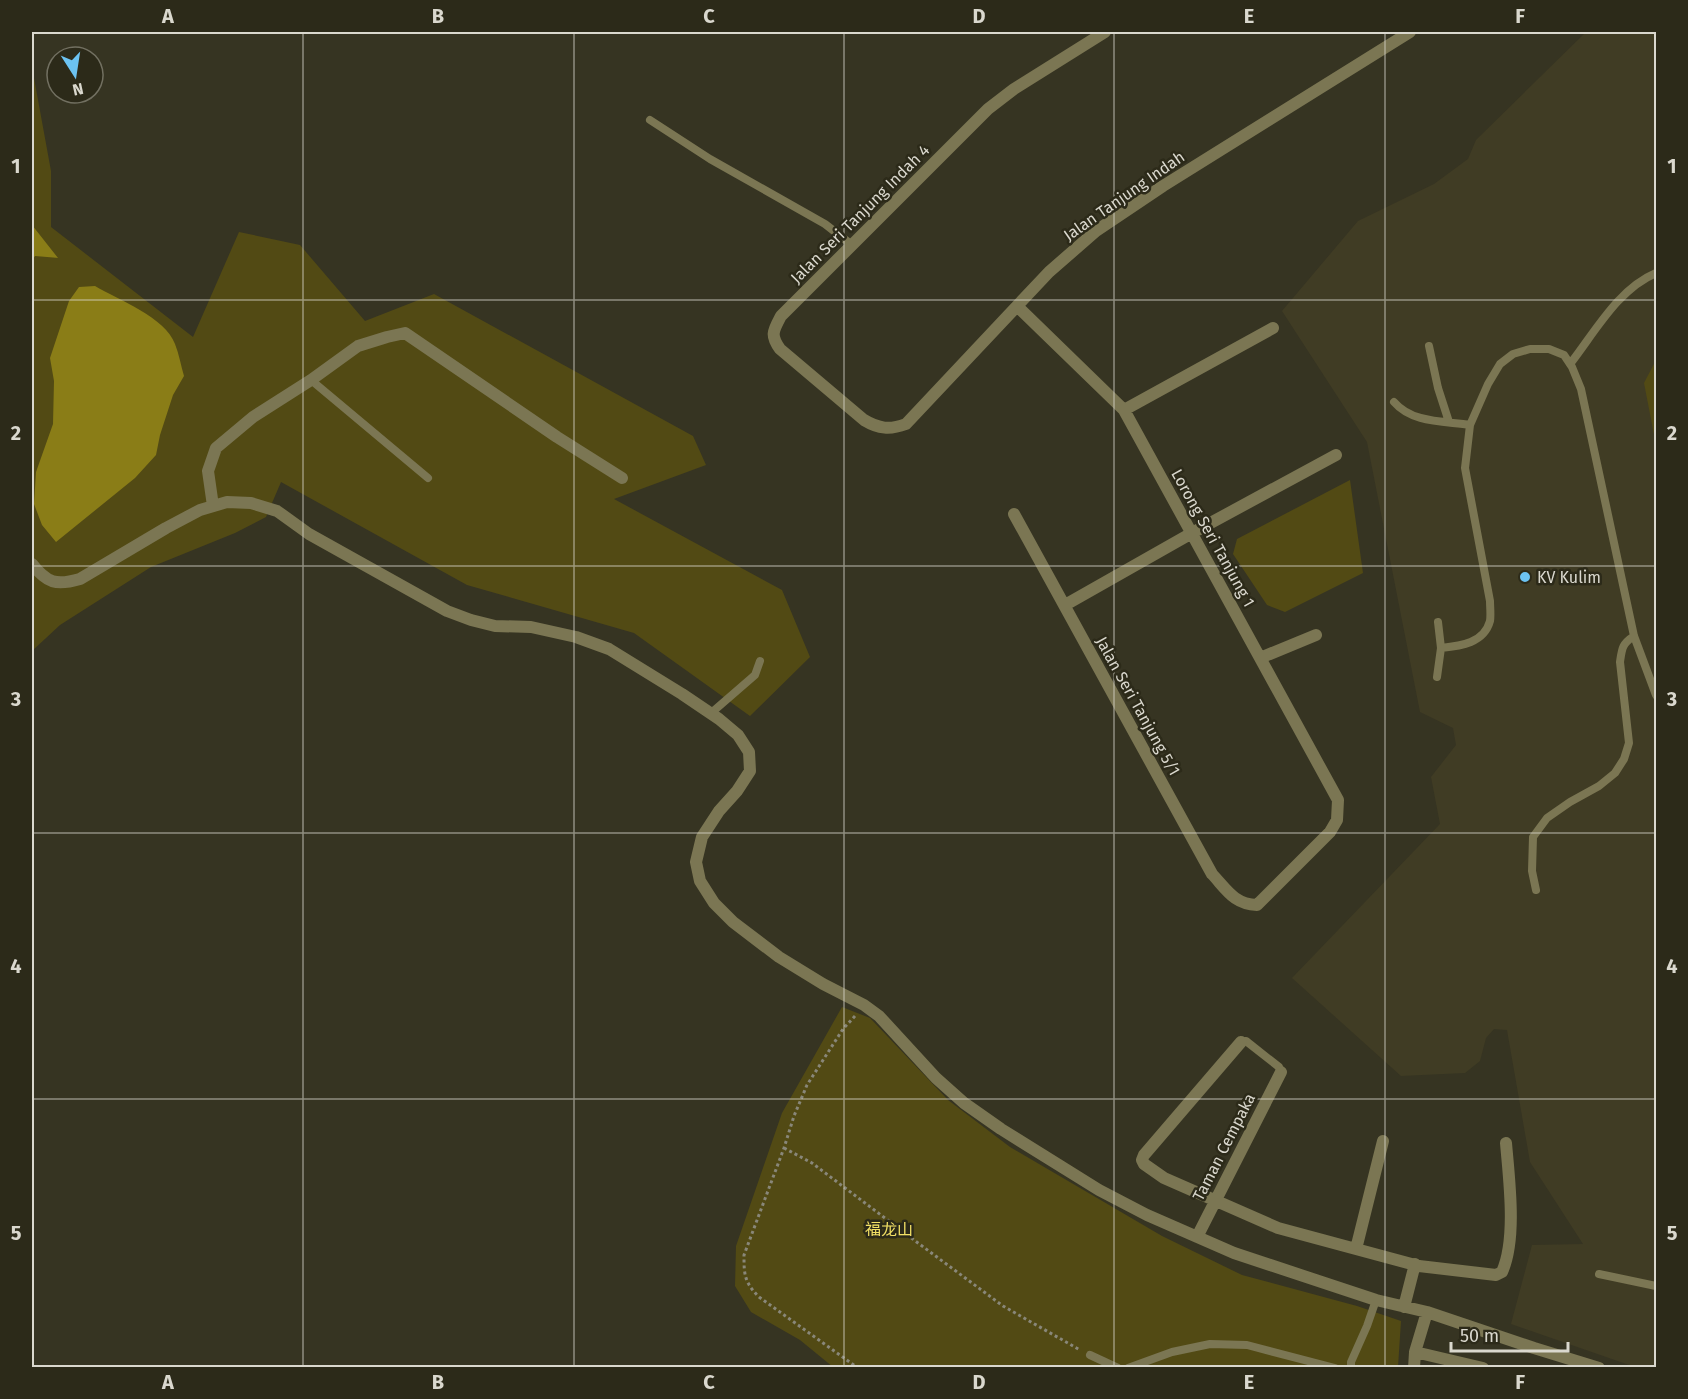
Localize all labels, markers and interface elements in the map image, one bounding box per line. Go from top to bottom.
text: A [161,4,175,28]
text: B [432,4,444,28]
text: C [703,4,715,28]
text: D [972,4,986,28]
text: E [1244,4,1254,28]
text: F [1515,4,1525,28]
north arrow [45,45,105,105]
text: N [71,79,85,100]
street label: Jalan Seri Tanjung Indah 4 [787,140,934,287]
street label: Jalan Tanjung Indah [1060,147,1188,245]
text: 1 [11,154,21,178]
text: 1 [1667,154,1677,178]
text: 2 [11,421,21,445]
text: 2 [1667,421,1677,445]
street label: Lorong Seri Tanjung 1 [1167,466,1259,610]
place label: KV Kulim [1537,568,1601,587]
marker: KV Kulim [1518,570,1532,584]
street label: Jalan Seri Tanjung 5/1 [1092,633,1184,779]
text: 3 [10,687,21,711]
text: 3 [1666,687,1677,711]
text: 4 [10,954,22,978]
text: 4 [1666,954,1678,978]
street label: Taman Cempaka [1189,1090,1259,1204]
park label: 福龙山 [865,1220,913,1239]
text: 5 [11,1221,22,1245]
text: 5 [1667,1221,1678,1245]
scale bar [1451,1315,1568,1353]
text: 50 m [1460,1325,1499,1347]
text: A [161,1370,175,1394]
text: B [432,1370,444,1394]
text: C [703,1370,715,1394]
text: D [972,1370,986,1394]
text: E [1244,1370,1254,1394]
text: F [1515,1370,1525,1394]

